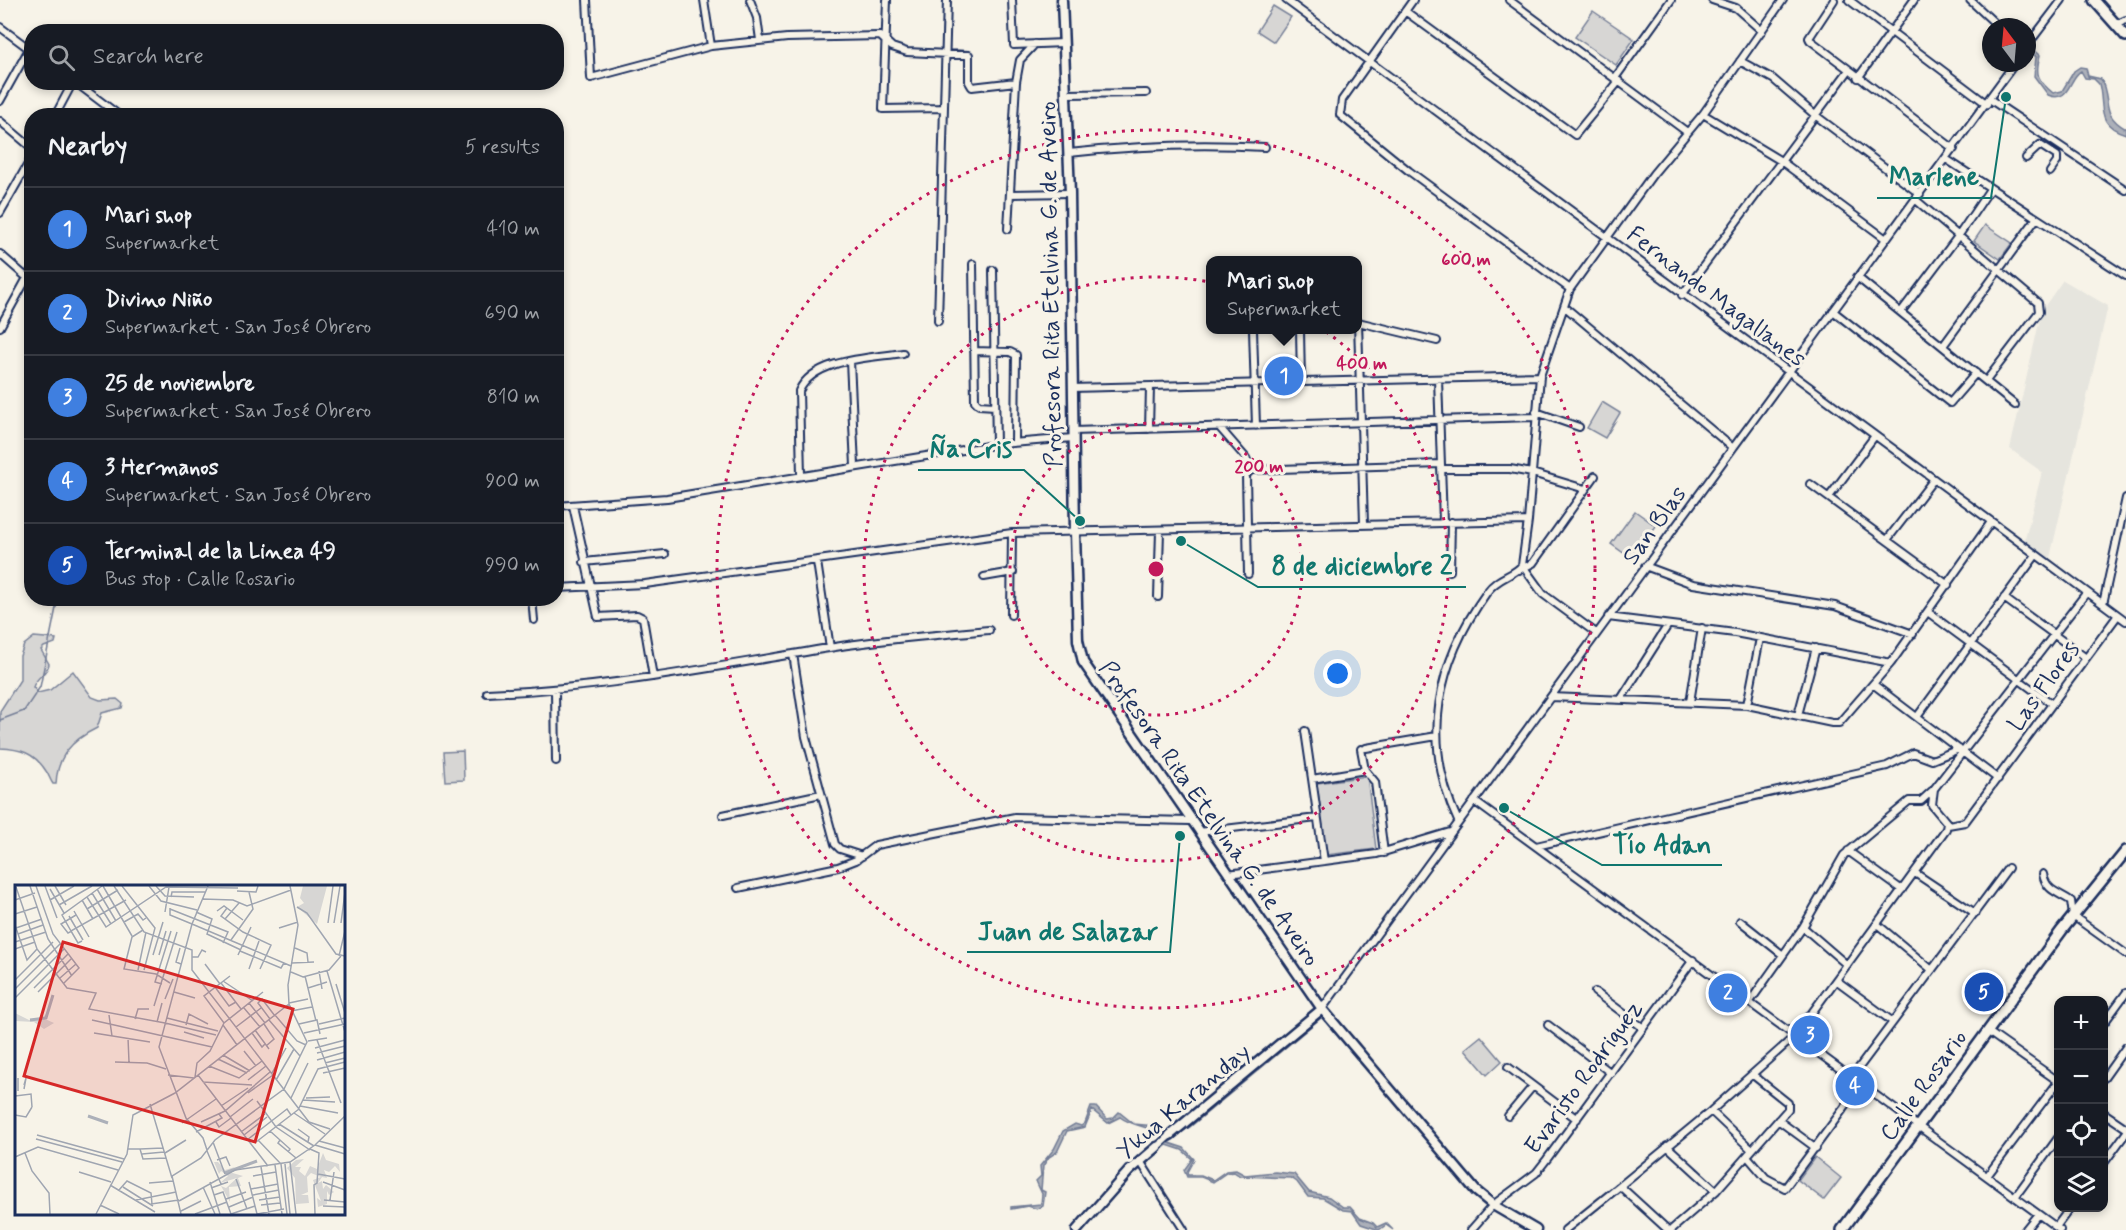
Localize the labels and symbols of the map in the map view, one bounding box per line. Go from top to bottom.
north arrow [1982,18,2036,72]
street label: Profesora Rita Etelvina G. de Aveiro [1033,101,1070,467]
callout: Marlene [1877,154,1991,198]
text: Marlene [1889,161,1979,195]
street label: Fernando Magallanes [1620,220,1812,375]
text: 600 m [1441,248,1491,272]
text: 400 m [1337,352,1387,376]
pin: 1 [1264,354,1304,398]
callout: Ña Cris [918,426,1024,470]
text: Ña Cris [930,433,1012,467]
text: 200 m [1234,455,1284,479]
street label: San Blas [1616,480,1695,572]
callout: 8 de diciembre 2 [1258,543,1466,587]
text: 8 de diciembre 2 [1271,550,1453,584]
centre of rings [1146,559,1166,579]
street label: Las Flores [2001,636,2087,738]
street label: Profesora Rita Etelvina G. de Aveiro [1091,655,1326,972]
your location [1323,659,1352,688]
callout: Tío Adan [1602,821,1722,865]
text: Tío Adan [1613,829,1711,863]
inset map [15,885,345,1215]
callout: Juan de Salazar [967,908,1170,952]
text: Juan de Salazar [978,916,1158,950]
pin: 2 [1708,970,1748,1016]
pin: 5 [1964,970,2004,1014]
street label: Evaristo Rodriguez [1518,995,1650,1161]
pin: 3 [1790,1012,1830,1058]
street label: Calle Rosario [1873,1024,1975,1148]
street label: Ykua Karanday [1111,1037,1257,1167]
pin: 4 [1836,1064,1874,1108]

